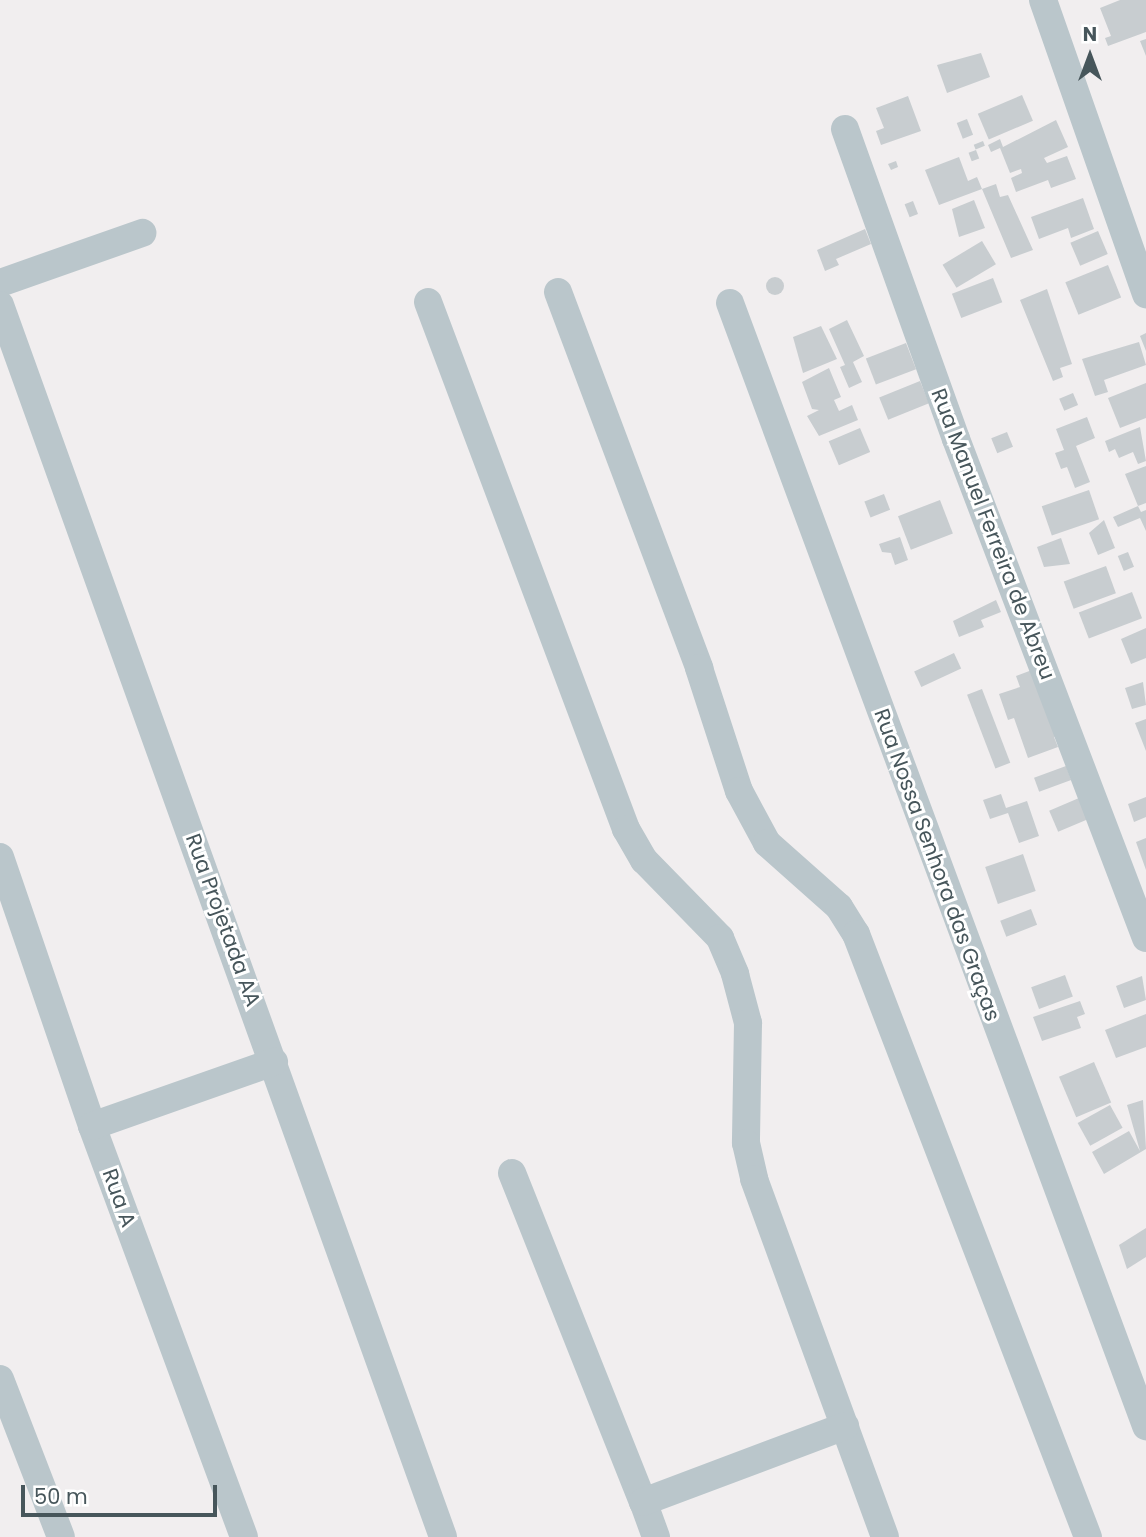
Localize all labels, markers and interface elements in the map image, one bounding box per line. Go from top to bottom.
north arrow [1055,21,1125,91]
text: N [1083,21,1097,48]
street label: Rua Manuel Ferreira de Abreu [926,385,1060,683]
street label: Rua Nossa Senhora das Graças [869,705,1005,1025]
street label: Rua Projetada AA [180,830,266,1010]
street label: Rua A [97,1165,141,1231]
scale bar [24,1470,220,1514]
text: 50 m [34,1482,88,1511]

